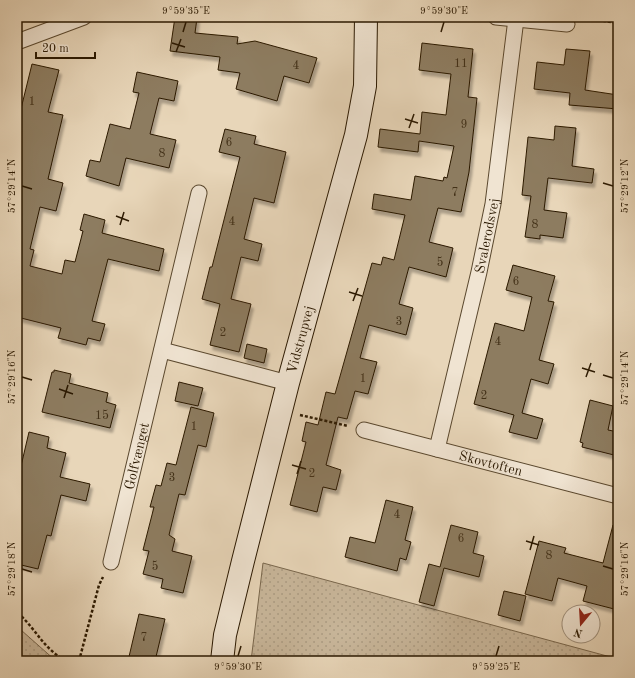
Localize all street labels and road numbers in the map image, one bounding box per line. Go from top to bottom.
street label: Svalerodsvej [473,197,502,275]
street label: Vidstrupvej [285,304,317,375]
street label: Golfvænget [122,421,152,491]
street label: Skovtoften [457,449,524,479]

